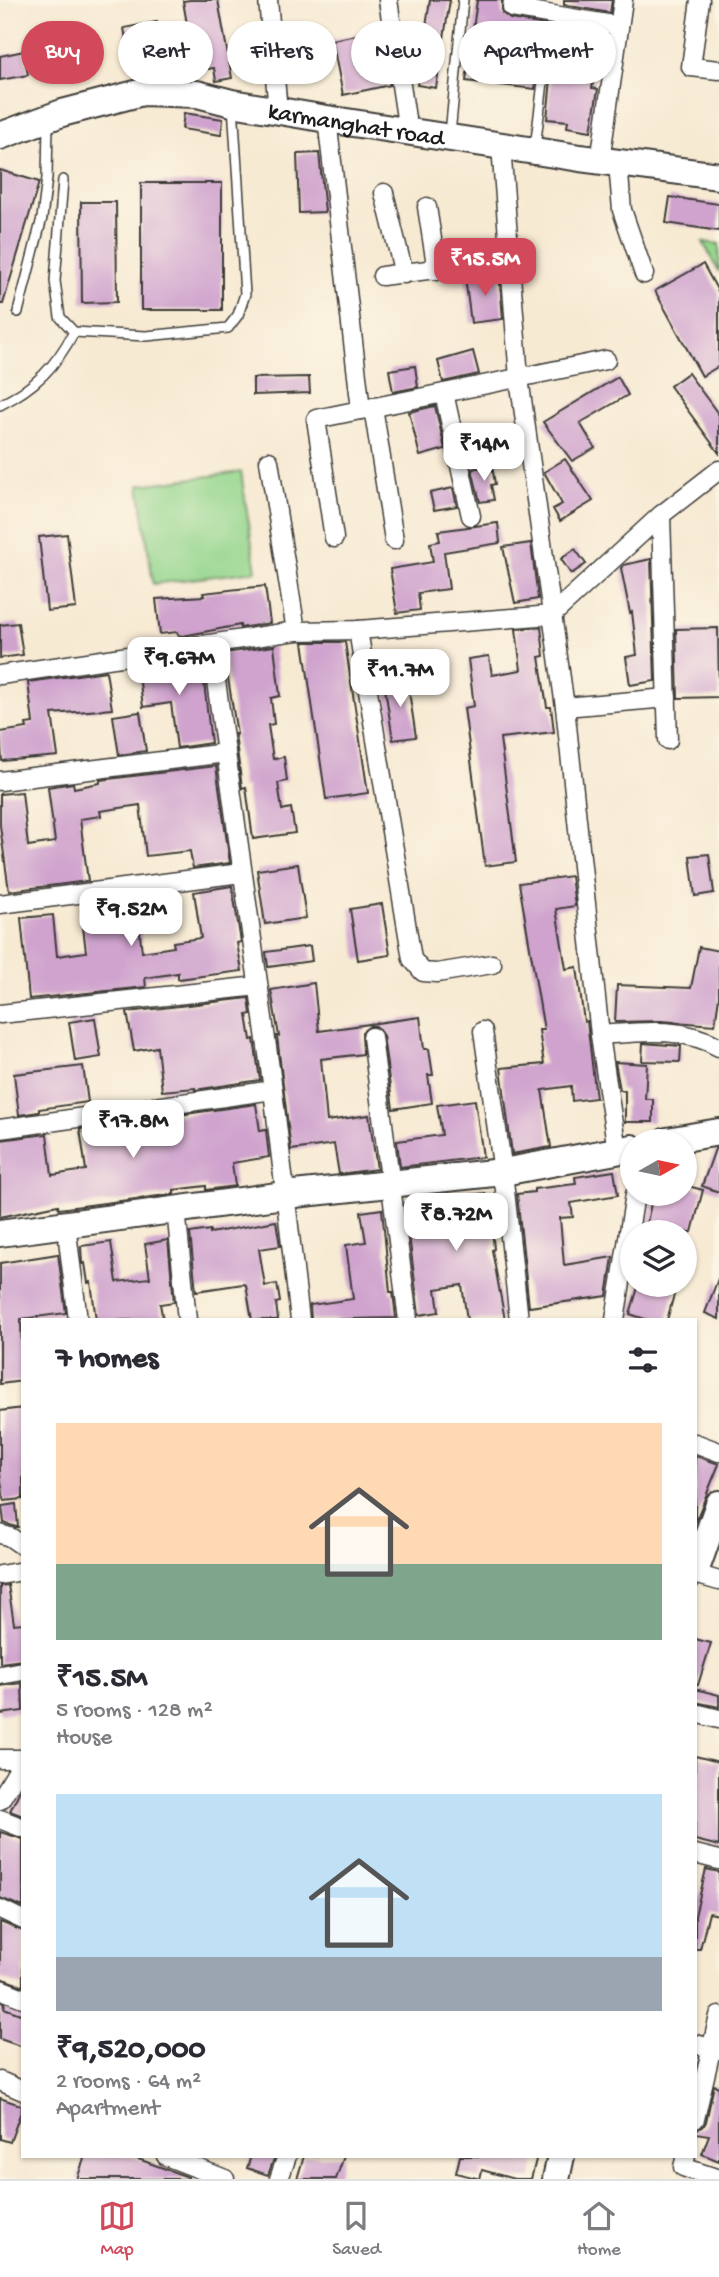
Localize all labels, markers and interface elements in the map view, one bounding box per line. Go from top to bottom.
chip: Buy [21,21,104,84]
chip: Rent [118,21,213,84]
chip: Filters [227,21,337,84]
chip: New [351,21,445,84]
chip: Apartment [459,21,616,84]
street label: karmanghat road [265,98,448,155]
pin: ₹15.5M [428,238,542,298]
text: ₹15.5M [450,247,520,274]
pin: ₹14M [443,424,525,483]
text: ₹14M [459,432,509,459]
pin: ₹9.67M [122,638,236,697]
text: ₹9.67M [143,646,215,673]
pin: ₹11.7M [343,650,457,709]
text: ₹11.7M [367,658,433,685]
pin: ₹9.52M [74,888,188,948]
text: ₹9.52M [95,897,167,924]
pin: ₹17.8M [76,1100,190,1160]
text: ₹17.8M [98,1109,168,1136]
north arrow [620,1129,696,1206]
map controls [620,1129,697,1297]
pin: ₹8.72M [399,1194,513,1253]
text: ₹8.72M [420,1202,492,1229]
button: layers [620,1220,697,1297]
icon: filters [624,1341,662,1379]
text: 7 homes [56,1343,158,1378]
icon: home [296,1469,422,1595]
text: ₹15.5M [56,1663,147,1698]
text: 5 rooms · 128 m² [56,1698,213,1725]
text: House [56,1725,112,1752]
icon: home [296,1840,422,1966]
text: ₹9,520,000 [56,2034,206,2069]
text: 2 rooms · 64 m² [56,2069,201,2096]
text: Apartment [56,2096,160,2123]
tab: Map [98,2197,136,2262]
tab: Saved [332,2197,381,2262]
tab: Home [577,2197,621,2262]

